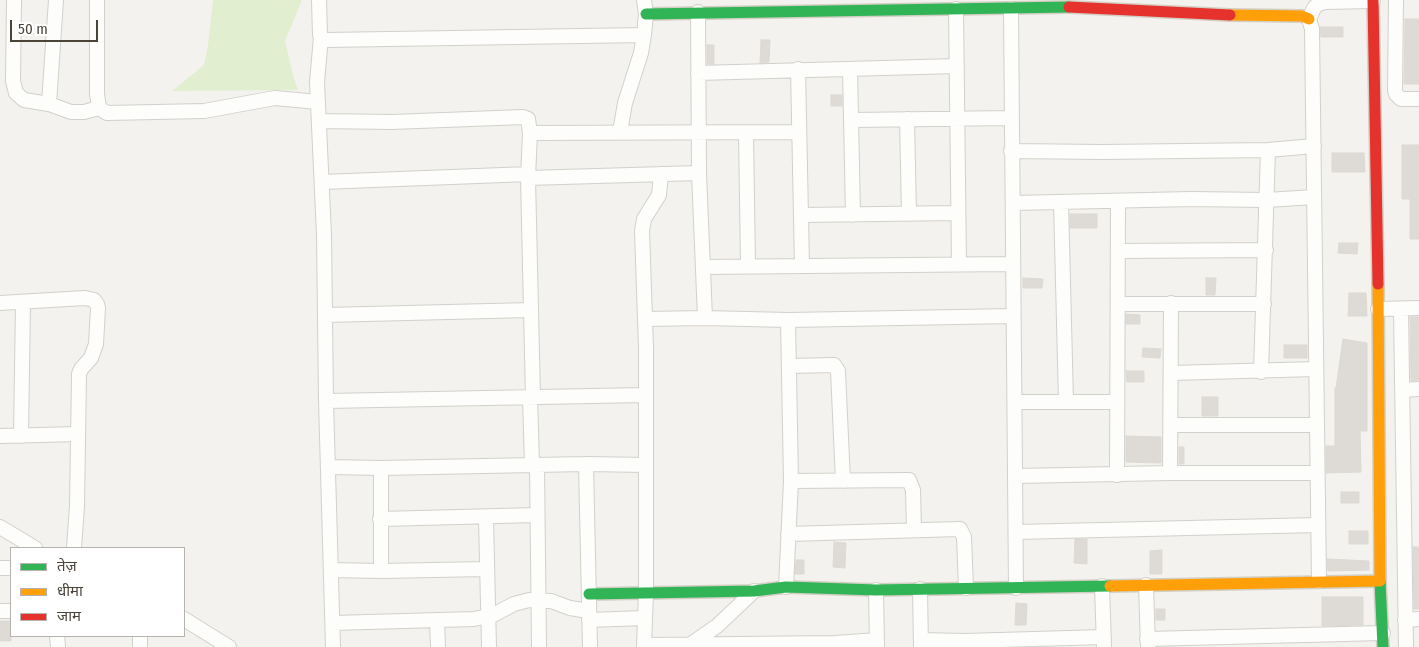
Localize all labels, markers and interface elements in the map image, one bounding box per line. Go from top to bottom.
scale bar [12,10,100,42]
text: 50 m [18,20,48,38]
legend [10,547,185,637]
text: तेज़ [57,557,77,575]
text: धीमा [57,582,83,600]
text: जाम [57,607,81,625]

